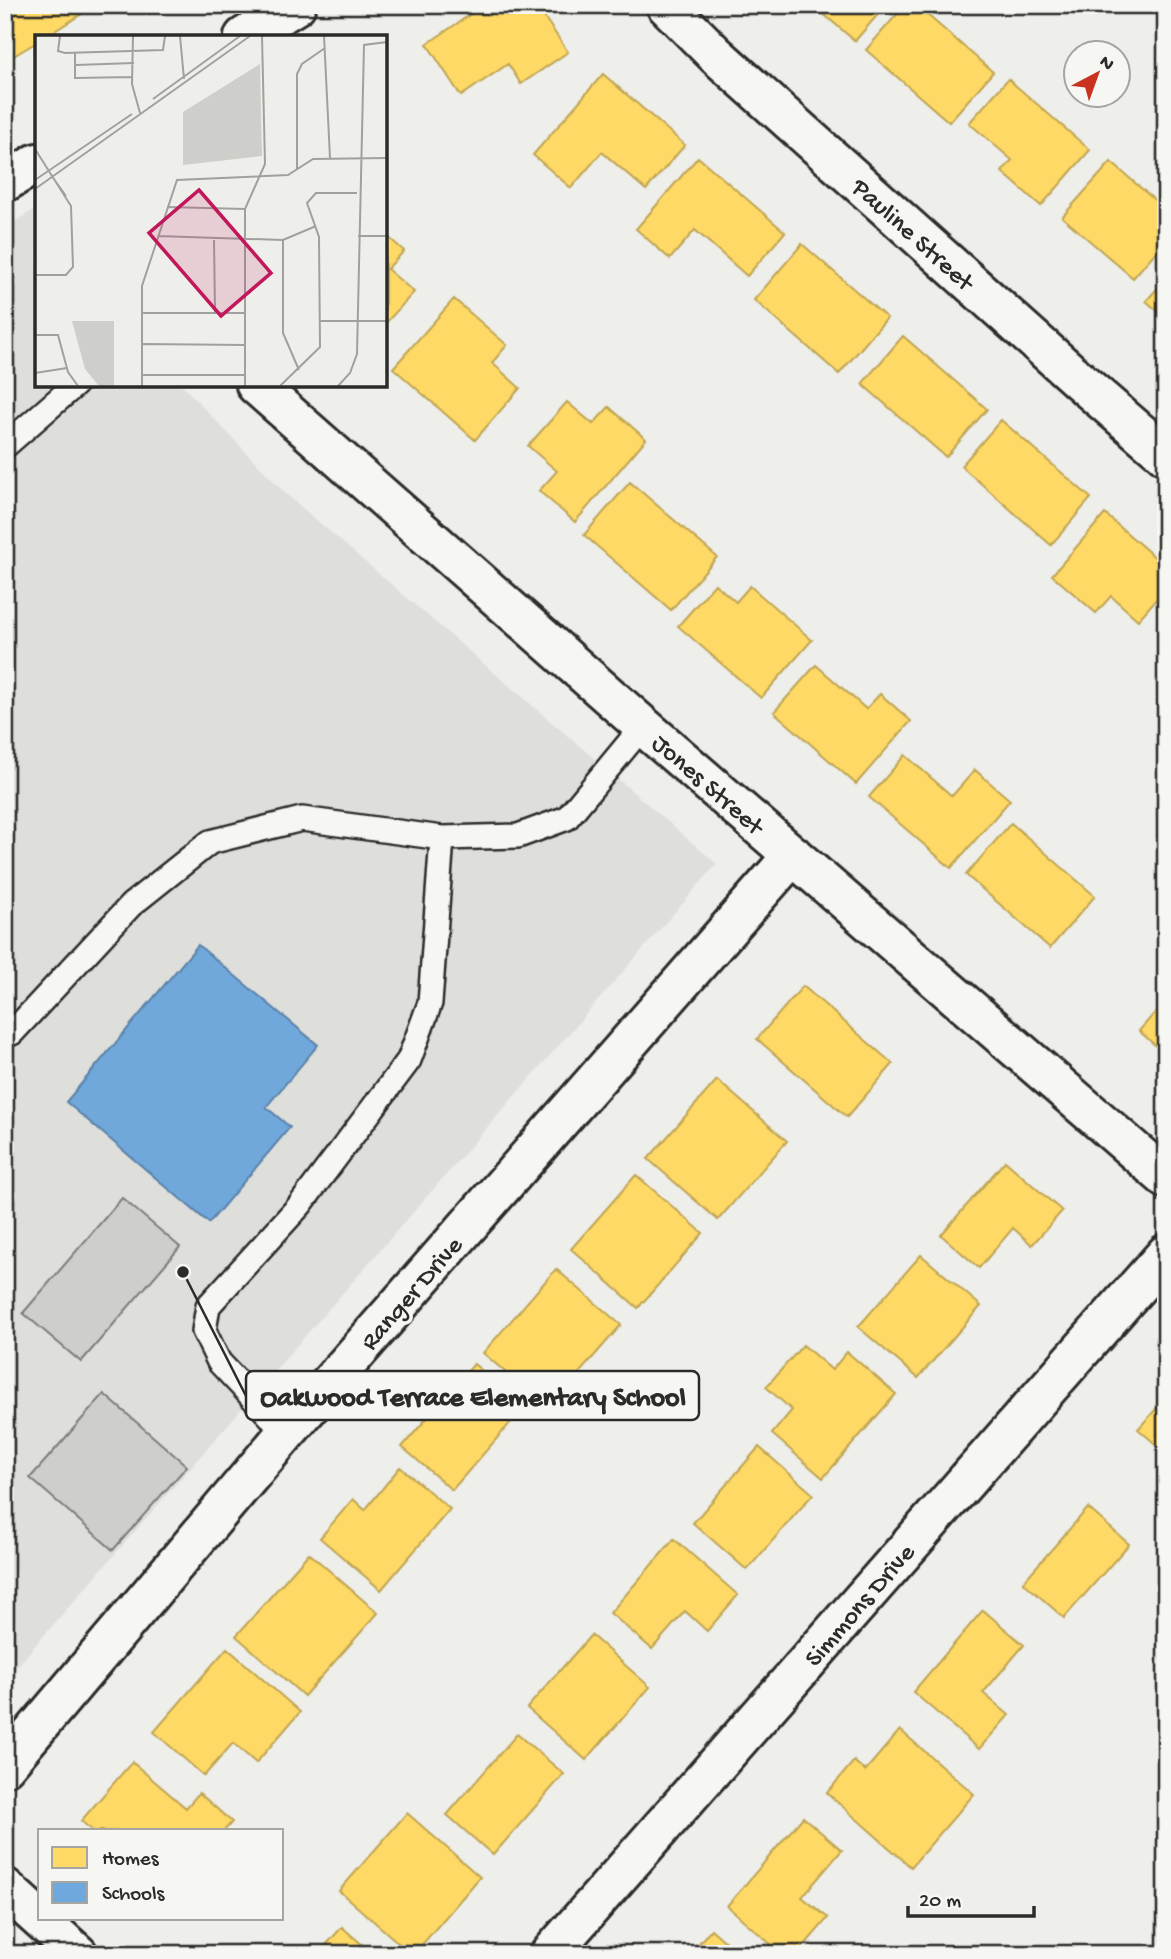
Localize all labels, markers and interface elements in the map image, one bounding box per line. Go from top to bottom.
inset map [35,35,387,387]
north arrow [1062,38,1132,108]
text: N [1094,51,1118,77]
street label: Pauline Street [843,173,980,301]
street label: Jones Street [644,729,770,845]
street label: Ranger Drive [356,1231,472,1358]
callout: Oakwood Terrace Elementary School [246,1371,699,1420]
text: Oakwood Terrace Elementary School [260,1383,686,1416]
street label: Simmons Drive [800,1539,924,1675]
legend [38,1829,284,1920]
text: Homes [102,1848,160,1873]
scale bar [908,1875,1034,1919]
text: Schools [102,1883,166,1908]
text: 20 m [919,1890,961,1915]

